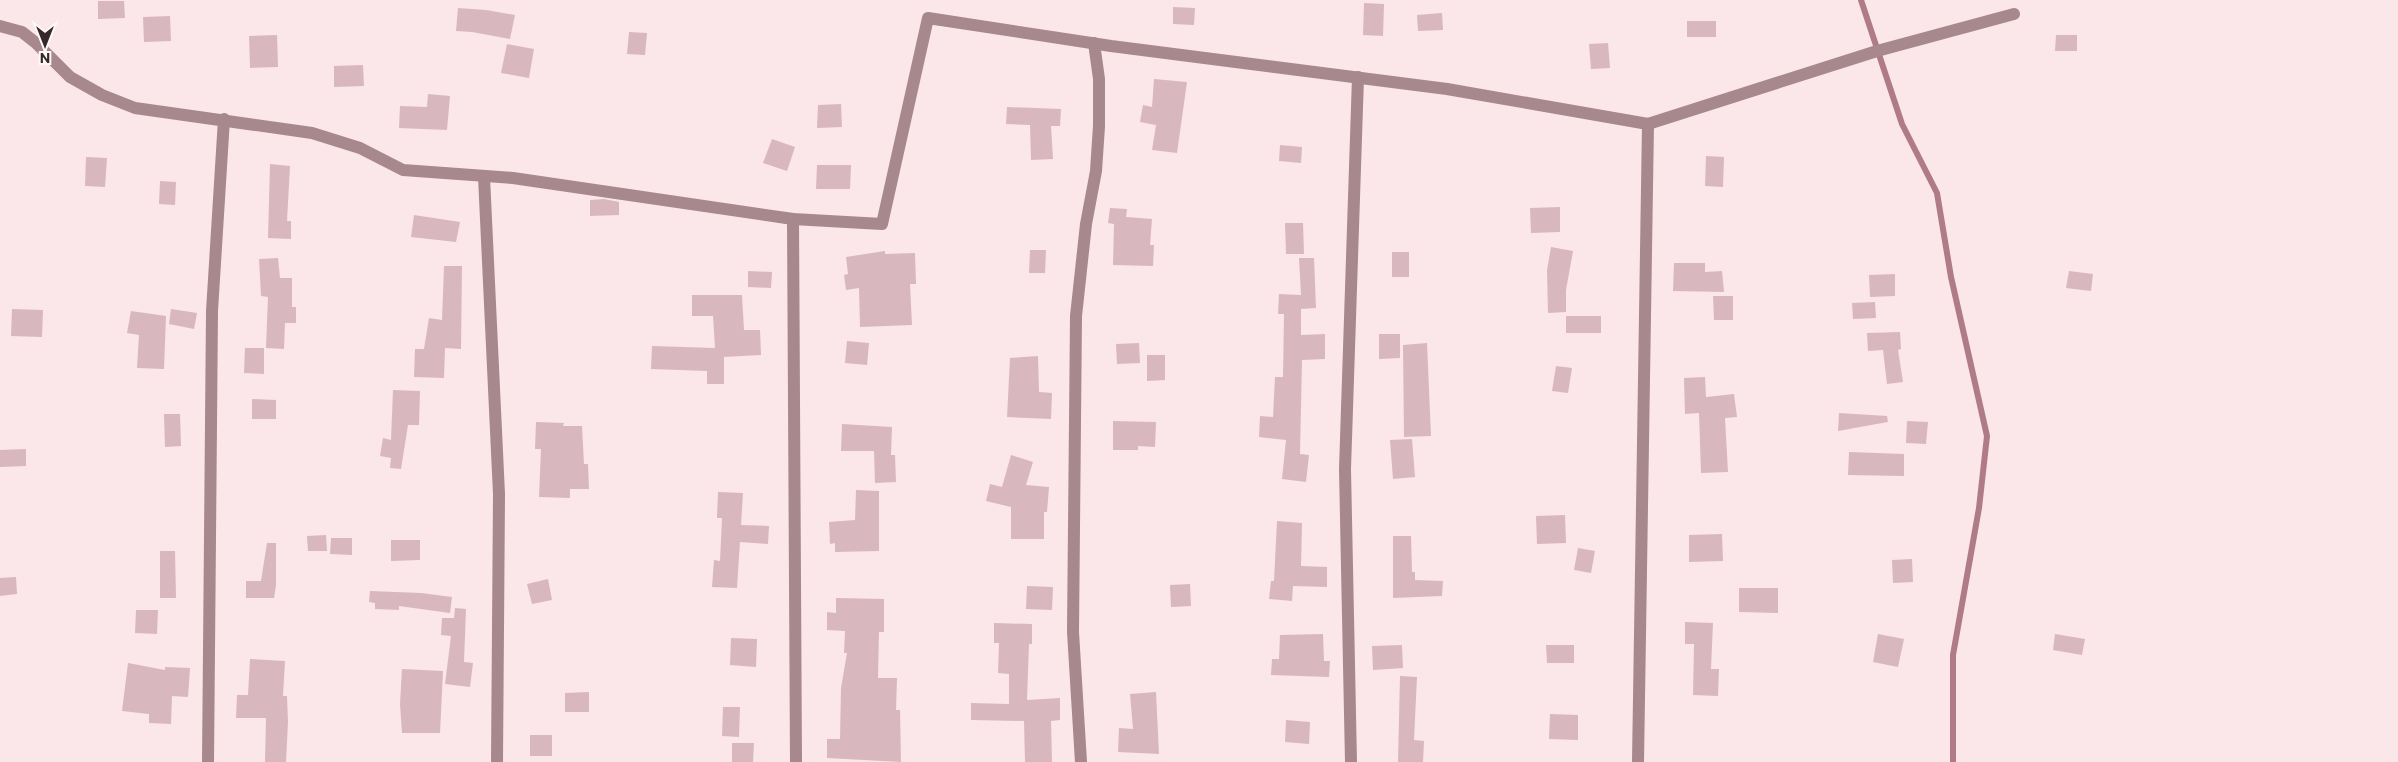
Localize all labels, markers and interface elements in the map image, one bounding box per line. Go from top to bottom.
north arrow [20,20,70,70]
text: N [40,50,50,67]

